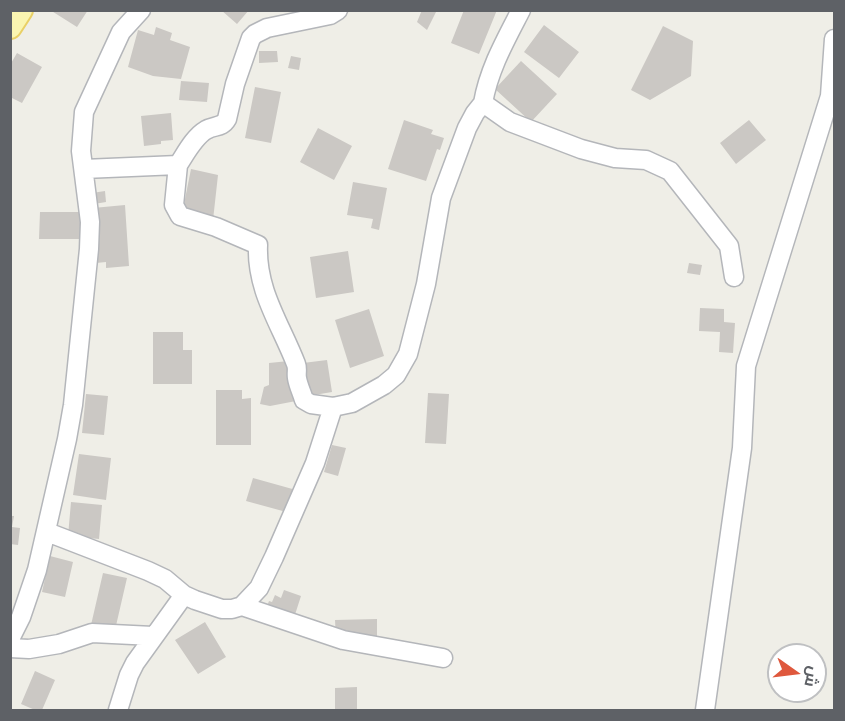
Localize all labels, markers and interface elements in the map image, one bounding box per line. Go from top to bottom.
north arrow [767,643,827,703]
text: ش [801,665,825,689]

